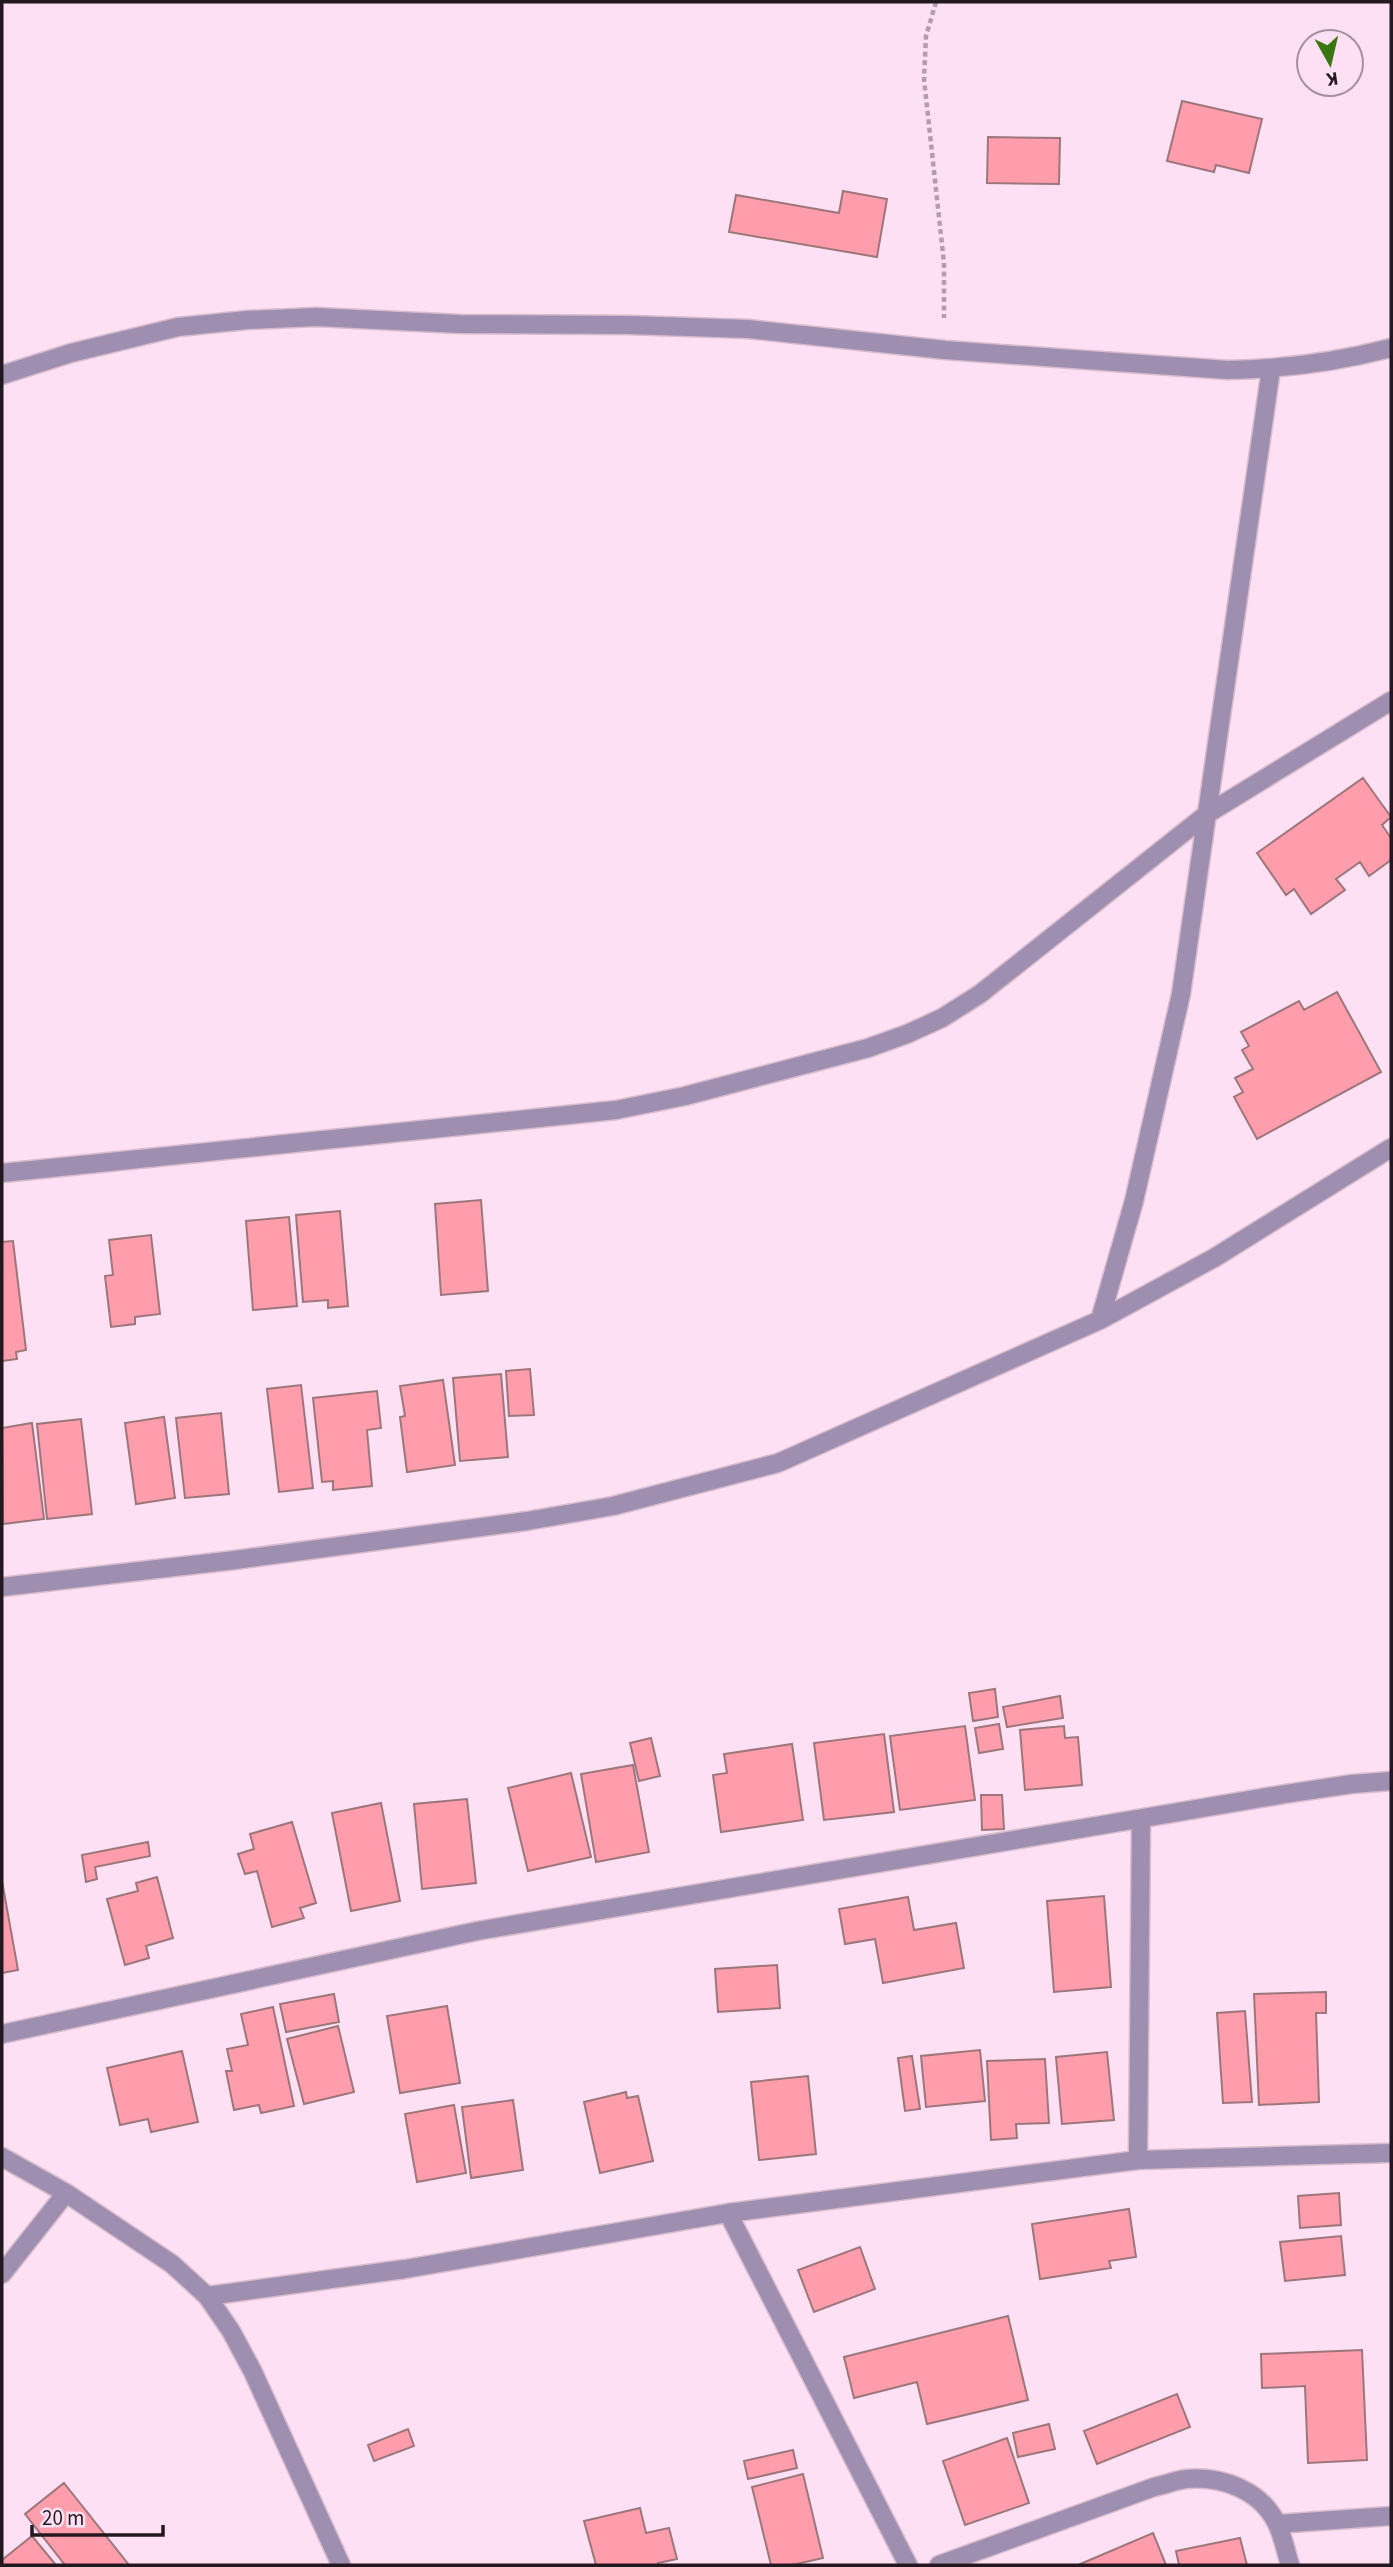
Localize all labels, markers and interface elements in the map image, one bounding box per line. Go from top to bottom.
north arrow [1295,28,1365,98]
text: K [1324,64,1340,93]
scale bar [32,2494,163,2538]
text: 20 m [42,2503,84,2533]

